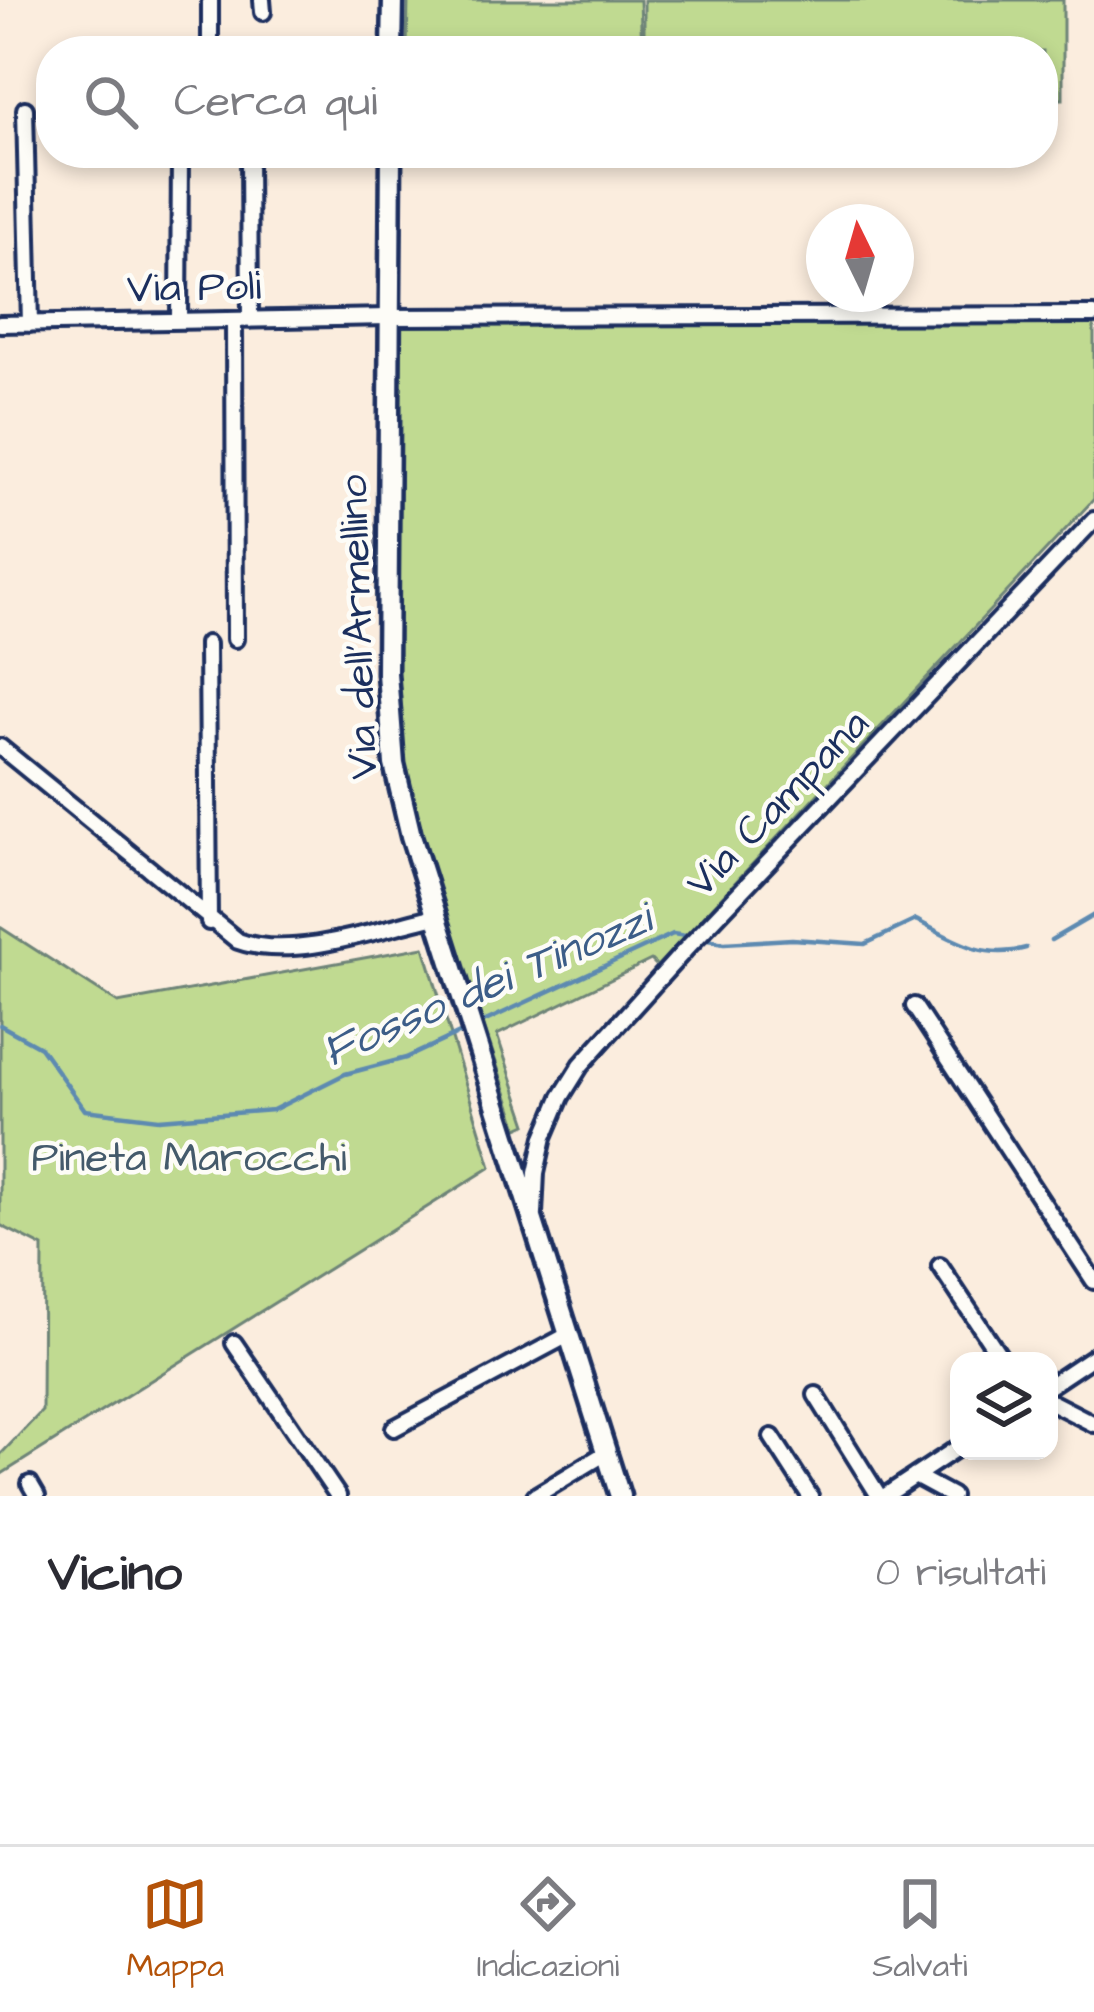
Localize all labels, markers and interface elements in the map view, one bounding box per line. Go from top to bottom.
search box [36,36,1058,168]
icon: search [78,69,144,135]
text: Cerca qui [174,71,377,133]
north arrow [806,204,914,312]
street label: Via Poli [126,258,262,318]
street label: Via dell'Armellino [325,474,393,780]
street label: Via Campana [673,697,883,911]
water label: Fosso dei Tinozzi [313,887,666,1083]
park label: Pineta Marocchi [31,1130,347,1188]
map controls [950,1352,1058,1460]
button: layers [950,1352,1058,1460]
text: Vicino [48,1539,182,1610]
text: 0 risultati [876,1547,1046,1601]
tab: Mappa [126,1871,224,1989]
tab: Indicazioni [477,1871,619,1989]
tab: Salvati [872,1871,968,1989]

